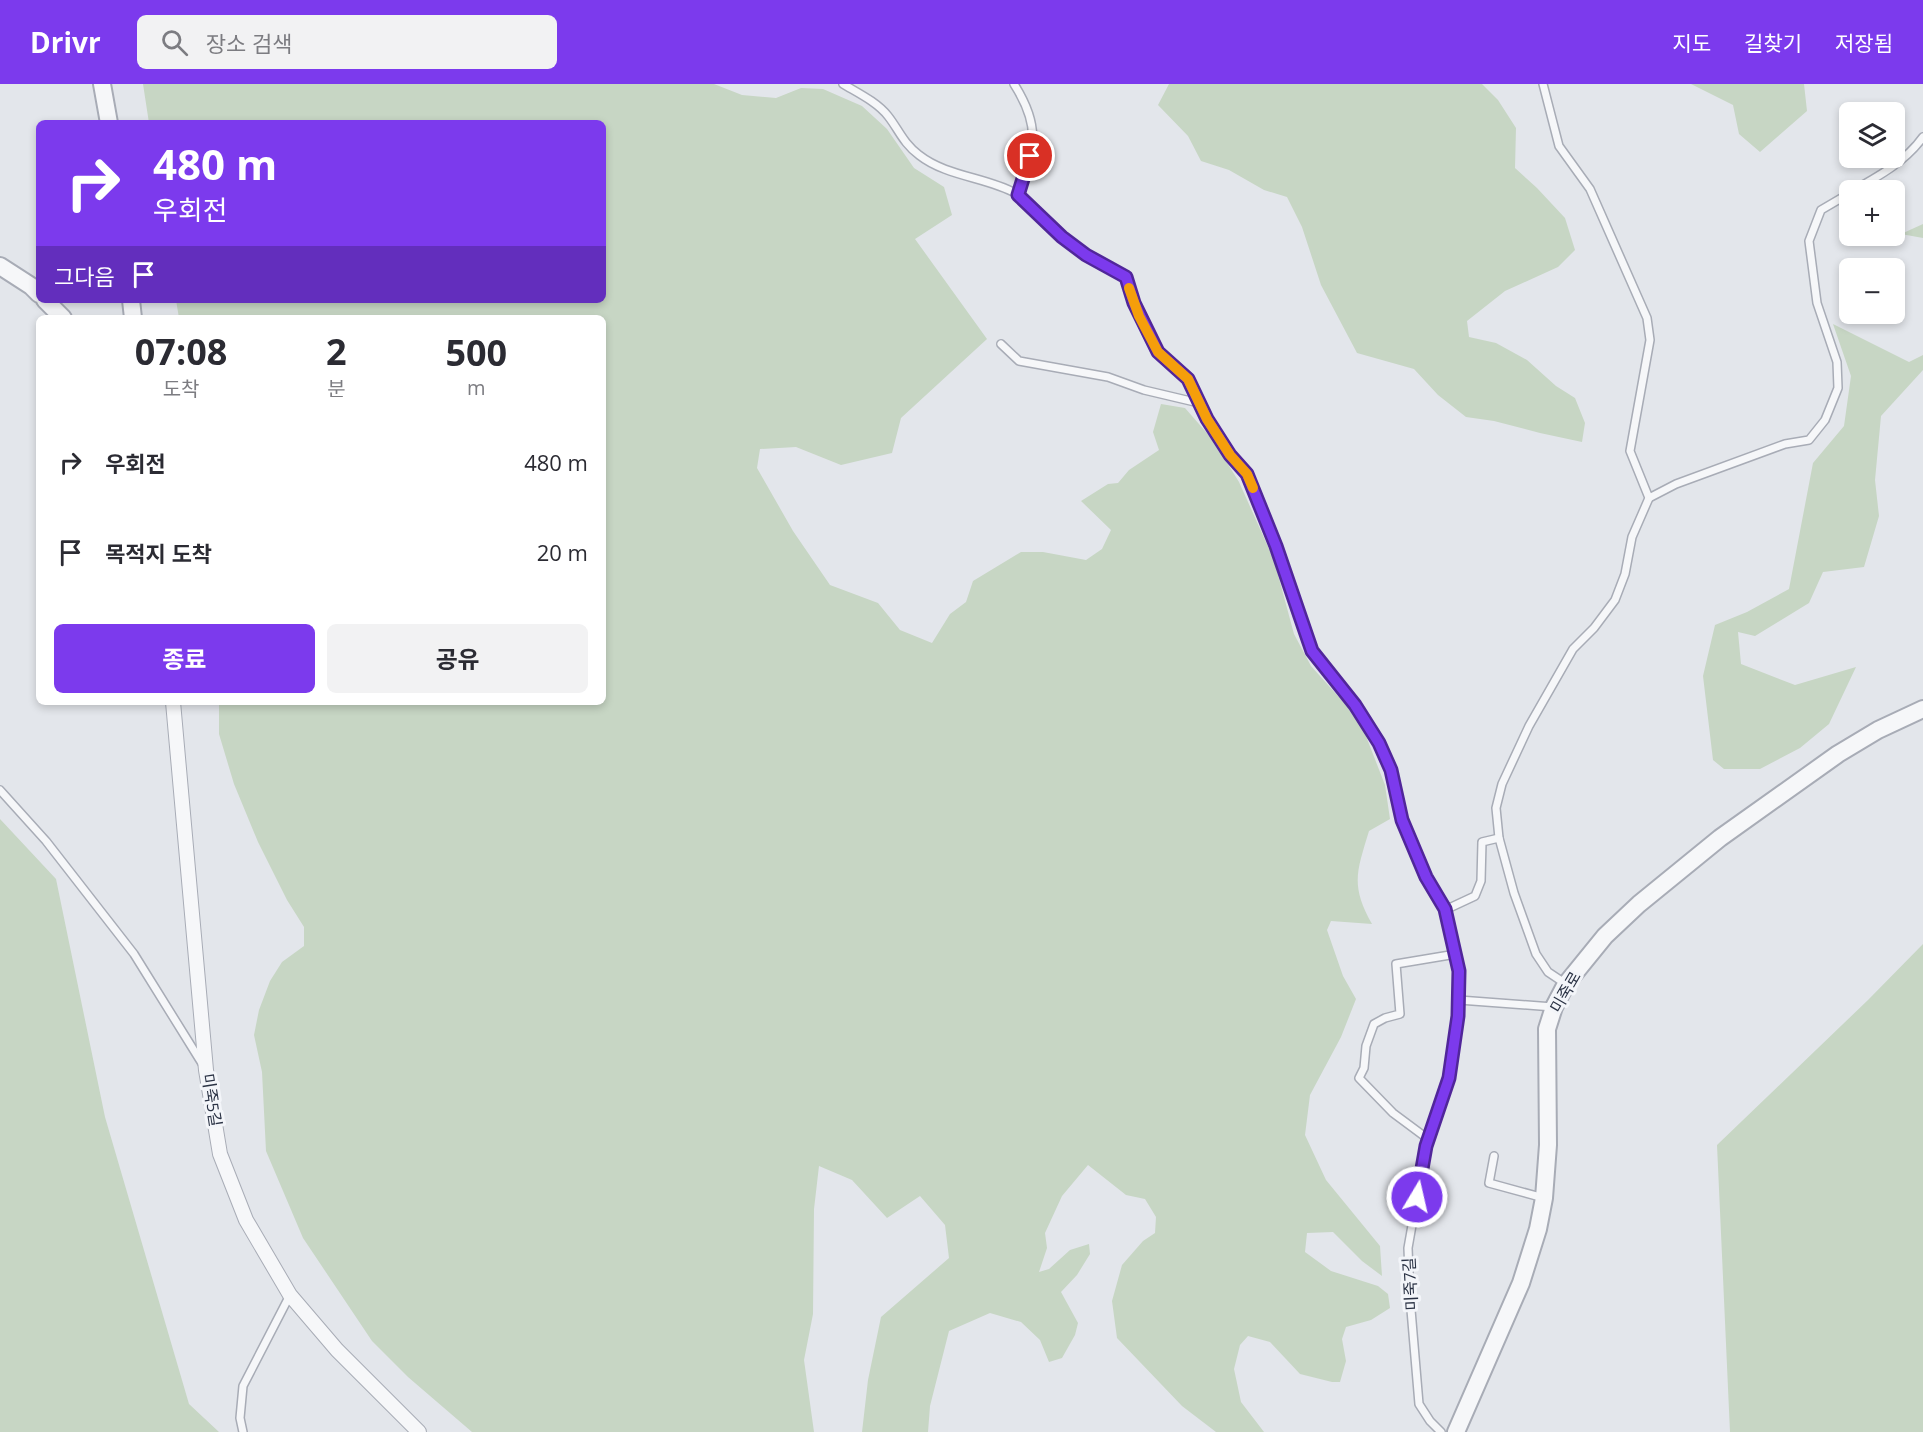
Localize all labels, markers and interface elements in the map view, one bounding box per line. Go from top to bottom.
search box [137,15,557,69]
text: Drivr [30,23,101,61]
icon: search [158,26,191,59]
text: 장소 검색 [206,28,292,58]
text: 지도 [1672,29,1711,57]
text: 길찾기 [1744,29,1802,57]
text: 저장됨 [1835,29,1893,57]
map controls [1839,102,1905,324]
button: layers [1839,102,1905,168]
pin [1004,130,1055,181]
text: 480 m [153,135,277,192]
icon: arrive [1013,139,1046,172]
icon: right [54,144,132,222]
button: + [1839,180,1905,246]
text: 우회전 [153,191,228,228]
icon: arrive [127,258,160,291]
button: − [1839,258,1905,324]
text: 그다음 [54,261,115,291]
text: 07:08 [135,327,227,376]
text: 2 [326,327,347,376]
text: 500 [445,328,507,377]
text: m [467,374,486,401]
text: 도착 [163,375,199,402]
text: 분 [327,375,346,402]
icon: right [54,446,87,479]
text: 480 m [524,447,588,477]
text: 우회전 [105,448,166,478]
icon: arrive [54,536,87,569]
text: 20 m [537,537,588,567]
text: 목적지 도착 [105,538,212,568]
button: 종료 [54,624,315,693]
button: 공유 [327,624,588,693]
street label: 미죽로 [1544,967,1586,1017]
street label: 미죽5길 [197,1072,227,1128]
position arrow [1385,1165,1449,1229]
street label: 미죽7길 [1398,1257,1422,1311]

